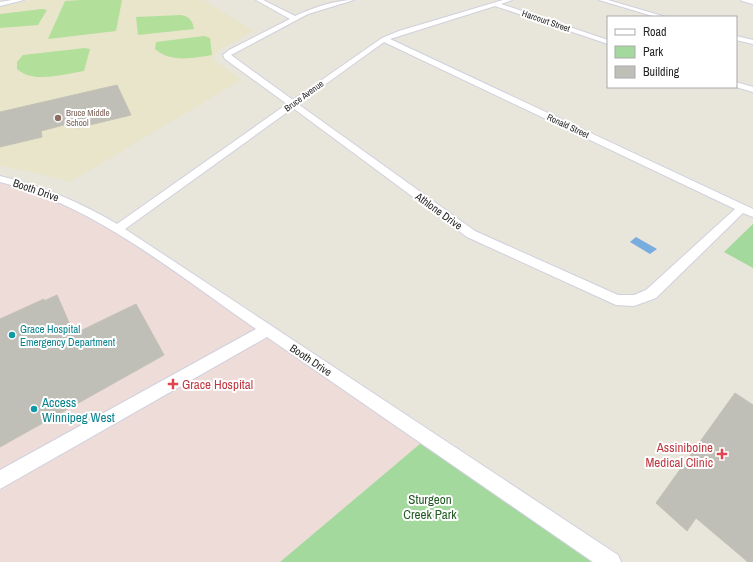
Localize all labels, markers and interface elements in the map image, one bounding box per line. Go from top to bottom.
street label: Harcourt Street [520,7,572,35]
legend [607,16,737,88]
text: Road [643,24,667,40]
text: Park [643,44,663,60]
text: Building [643,64,680,80]
street label: Bruce Avenue [282,78,326,114]
place label: Bruce Middle School [66,107,109,129]
street label: Ronald Street [545,111,591,141]
marker: Bruce Middle School [53,113,63,123]
street label: Booth Drive [11,176,61,204]
street label: Athlone Drive [412,189,465,233]
place label: Grace Hospital Emergency Department [20,322,116,349]
marker: Grace Hospital Emergency Department [7,330,17,340]
street label: Booth Drive [287,341,335,379]
place label: Grace Hospital [182,376,253,393]
marker: Grace Hospital [167,378,179,390]
place label: Access Winnipeg West [41,394,115,426]
marker: Access Winnipeg West [29,404,39,414]
place label: Assiniboine Medical Clinic [645,439,713,471]
marker: Assiniboine Medical Clinic [716,448,728,460]
park label: Sturgeon Creek Park [403,491,457,523]

